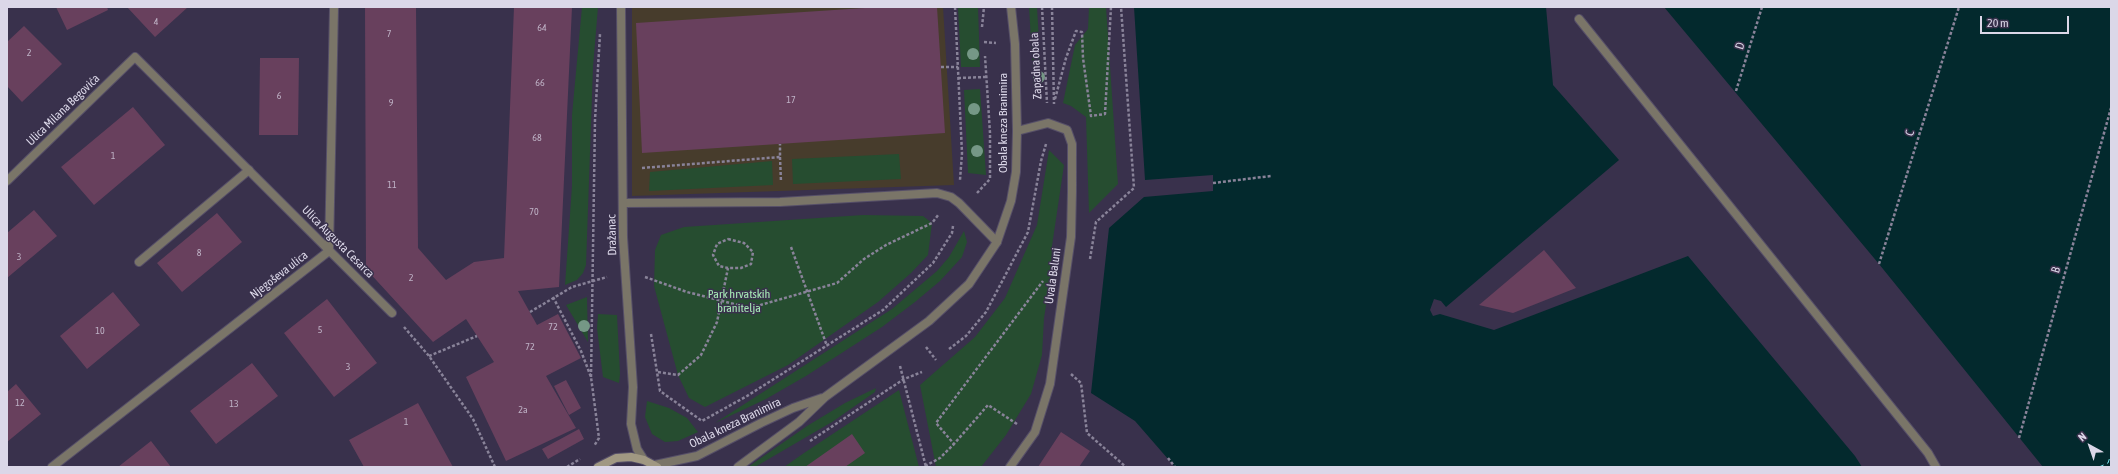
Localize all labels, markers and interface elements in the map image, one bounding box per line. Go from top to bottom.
scale bar [1982,8,2071,34]
house number: 4 [154,16,158,28]
text: 20 m [1987,16,2009,30]
house number: 64 [537,22,547,34]
house number: 7 [387,28,391,40]
street label: Zapadna obala [1027,32,1045,100]
street label: D [1732,41,1748,51]
house number: 2 [27,47,31,59]
street label: Ulica Milana Begovića [23,71,103,149]
street label: Obala kneza Branimira [996,73,1010,173]
house number: 66 [535,77,545,89]
house number: 6 [277,90,281,102]
house number: 17 [786,94,796,106]
house number: 9 [389,97,393,109]
street label: C [1902,128,1918,138]
house number: 68 [532,132,542,144]
house number: 1 [111,150,115,162]
house number: 11 [387,179,397,191]
street label: Ulica Augusta Cesarca [299,203,377,281]
house number: 70 [529,206,539,218]
street label: Dražanac [604,214,620,256]
house number: 8 [197,247,201,259]
street label: Uvala Baluni [1042,247,1064,305]
street label: Njegoševa ulica [247,248,311,302]
house number: 3 [17,251,21,263]
street label: B [2048,265,2064,275]
house number: 2 [409,272,413,284]
park label: Park hrvatskih branitelja [708,287,770,315]
house number: 72 [548,321,558,333]
house number: 5 [318,324,322,336]
house number: 10 [95,325,105,337]
house number: 72 [525,341,535,353]
house number: 3 [346,361,350,373]
street label: Obala kneza Branimira [687,395,783,451]
house number: 12 [15,397,25,409]
house number: 13 [229,398,239,410]
house number: 2a [518,404,528,416]
house number: 1 [404,416,408,428]
north arrow [2070,426,2110,466]
text: N [2076,430,2089,443]

